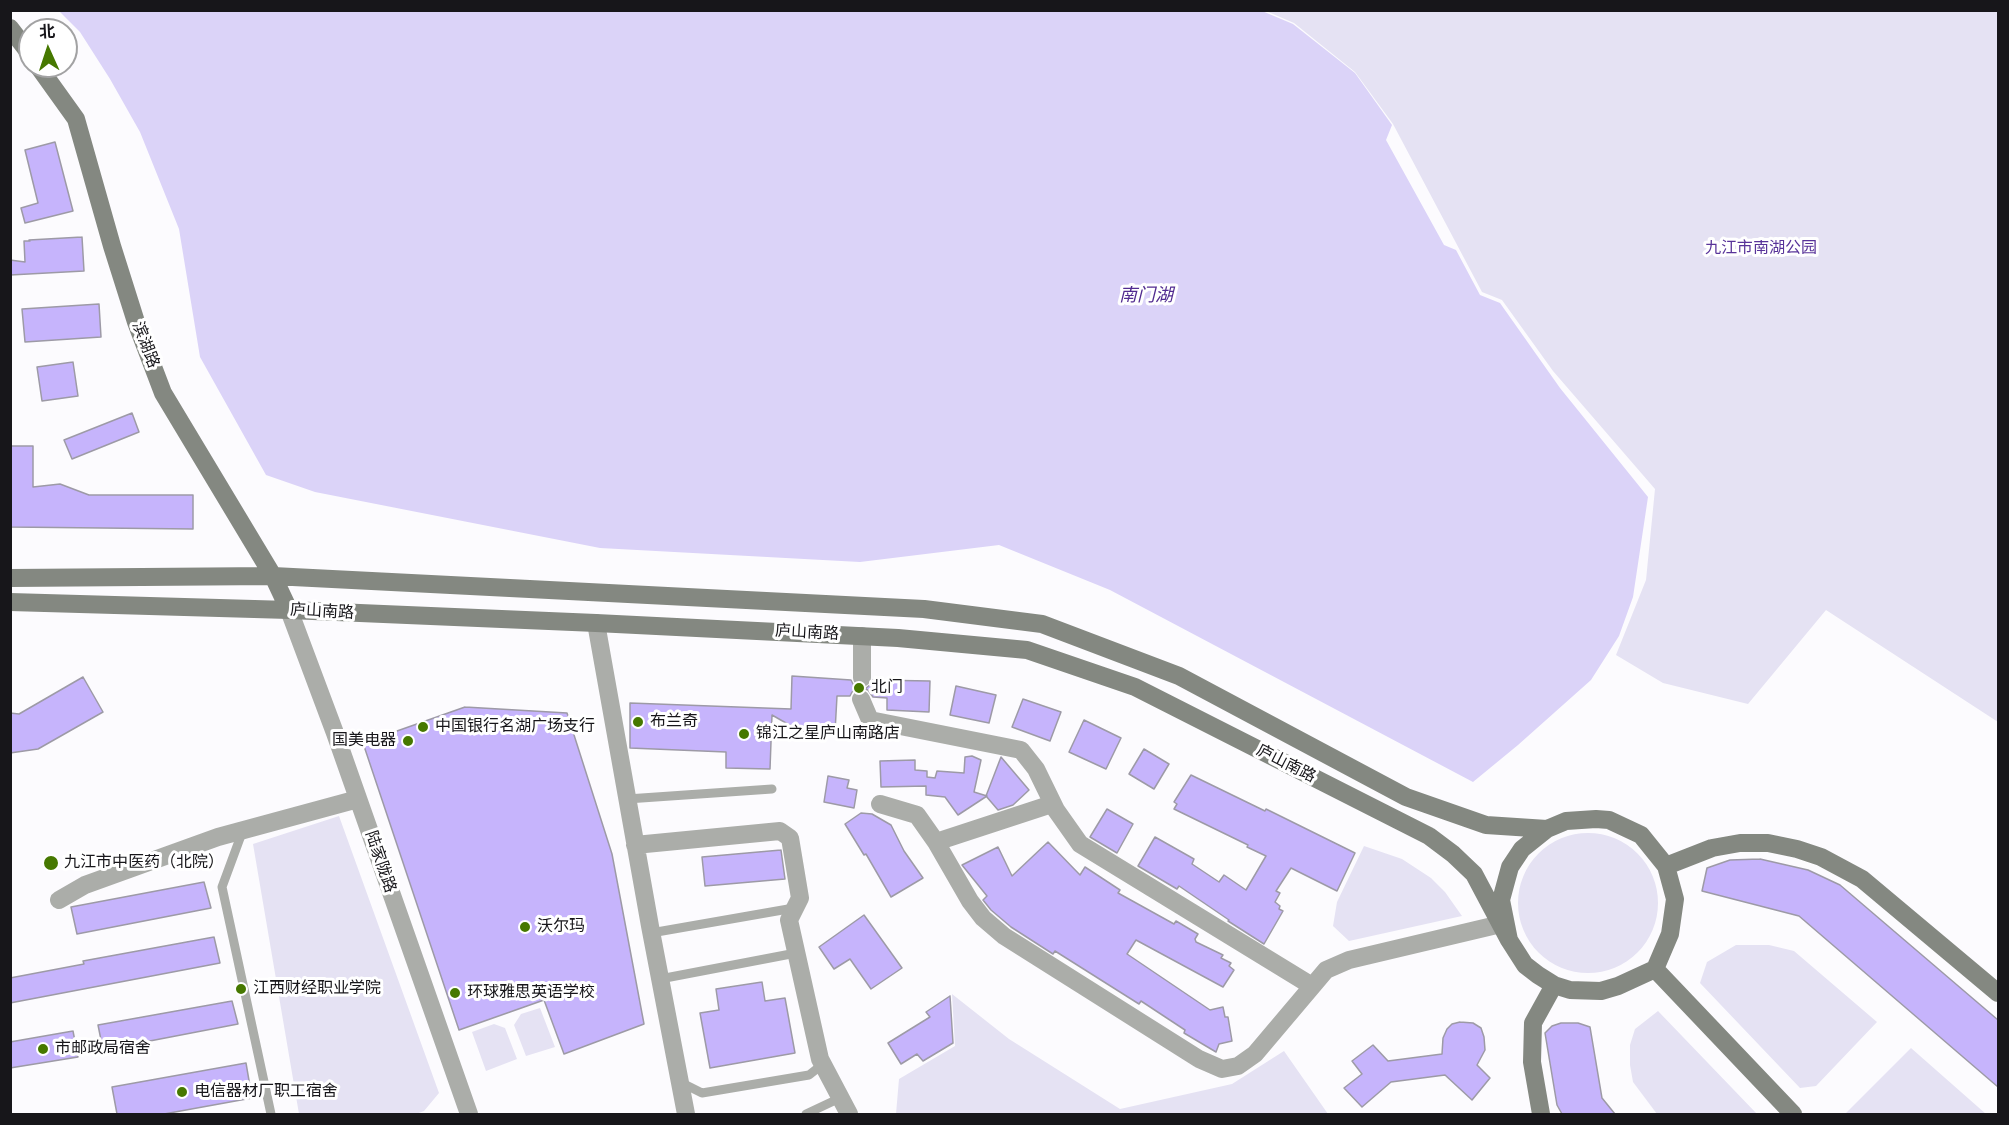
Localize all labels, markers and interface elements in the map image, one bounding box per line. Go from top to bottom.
north arrow [18,18,78,78]
text: 北 [39,22,56,41]
park label: 九江市南湖公园 [1705,239,1817,259]
water label: 南门湖 [1119,285,1173,307]
street label: 滨湖路 [127,319,163,371]
street label: 庐山南路 [290,601,354,623]
street label: 庐山南路 [775,622,839,644]
place label: 北门 [871,678,903,698]
marker: 北门 [852,681,866,695]
place label: 布兰奇 [650,712,698,732]
marker: 布兰奇 [631,715,645,729]
place label: 中国银行名湖广场支行 [435,717,595,737]
marker: 中国银行名湖广场支行 [416,720,430,734]
place label: 锦江之星庐山南路店 [756,724,900,744]
marker: 锦江之星庐山南路店 [737,727,751,741]
place label: 国美电器 [332,731,396,751]
marker: 国美电器 [401,734,415,748]
street label: 庐山南路 [1253,741,1319,787]
street label: 陆家陇路 [361,829,399,895]
place label: 九江市中医药（北院） [64,853,224,873]
marker: 九江市中医药（北院） [42,854,60,872]
place label: 沃尔玛 [537,917,585,937]
marker: 沃尔玛 [518,920,532,934]
place label: 江西财经职业学院 [253,979,381,999]
marker: 江西财经职业学院 [234,982,248,996]
place label: 环球雅思英语学校 [467,983,595,1003]
marker: 环球雅思英语学校 [448,986,462,1000]
place label: 市邮政局宿舍 [55,1039,151,1059]
marker: 市邮政局宿舍 [36,1042,50,1056]
place label: 电信器材厂职工宿舍 [194,1082,338,1102]
marker: 电信器材厂职工宿舍 [175,1085,189,1099]

